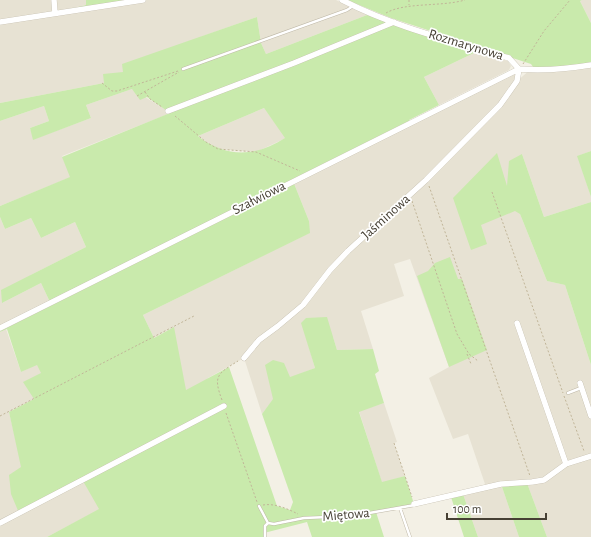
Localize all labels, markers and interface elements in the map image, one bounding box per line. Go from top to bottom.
street label: Rozmarynowa [427,27,506,63]
street label: Szałwiowa [230,178,288,217]
street label: Jaśminowa [359,191,413,242]
scale bar [447,495,546,521]
text: 100 m [453,503,481,515]
street label: Miętowa [322,506,371,524]

